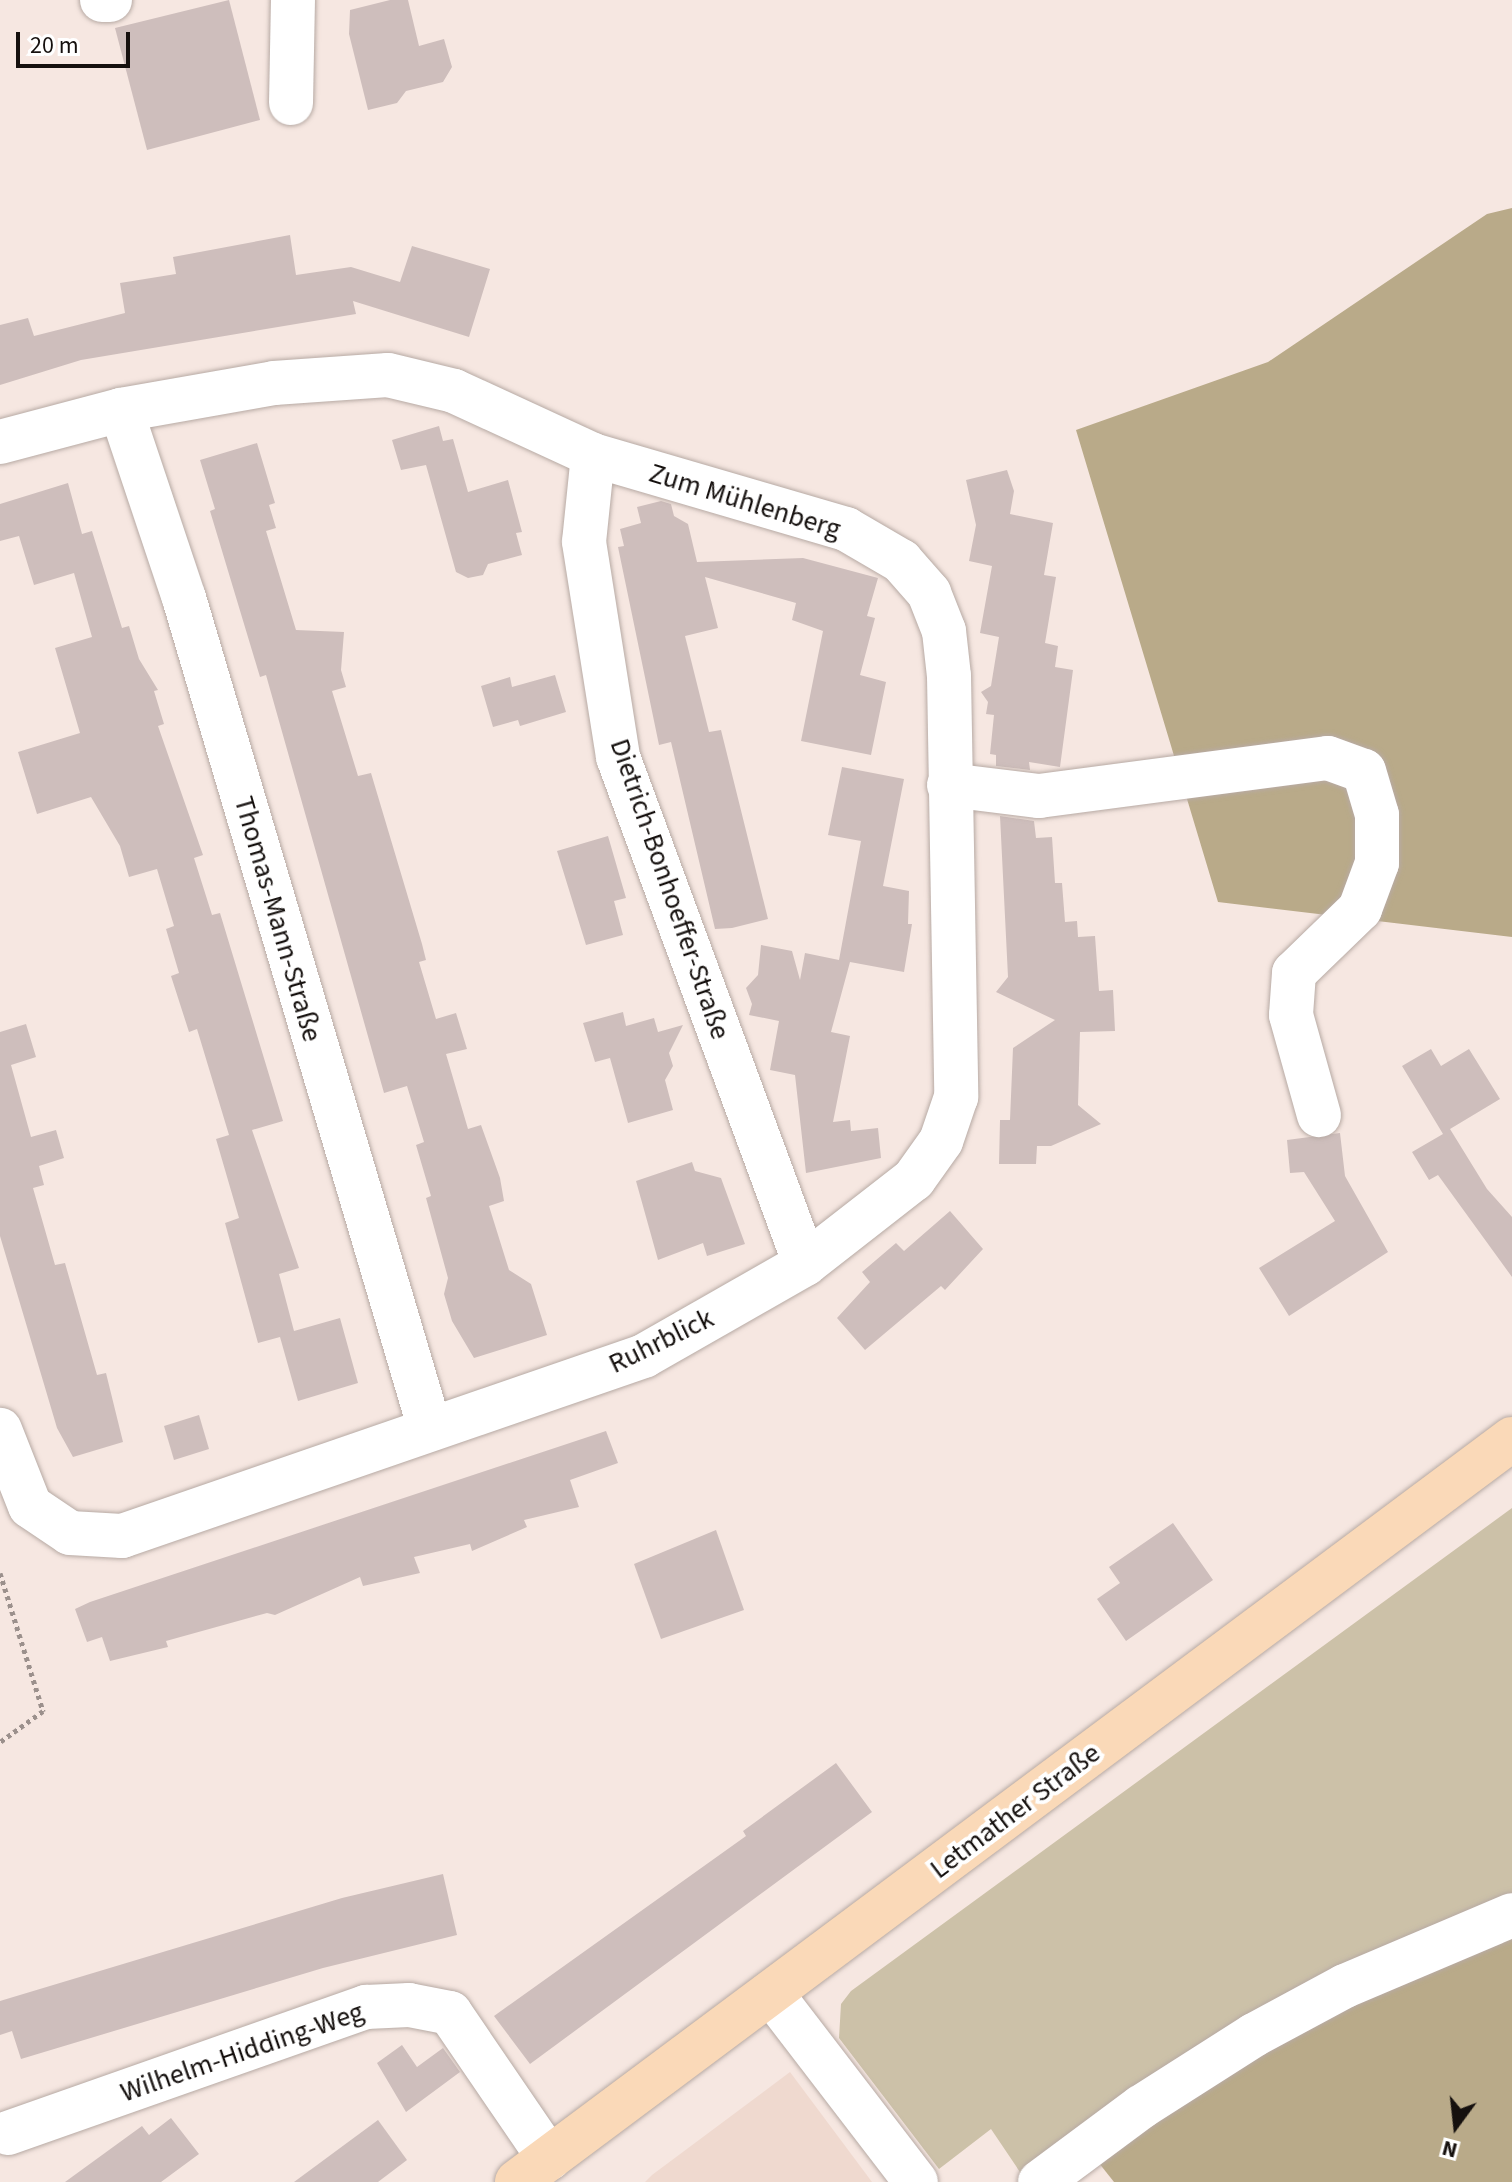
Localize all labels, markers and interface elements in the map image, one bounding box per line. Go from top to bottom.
scale bar [20,16,134,66]
text: 20 m [30,28,79,63]
street label: Zum Mühlenberg [645,456,845,546]
street label: Dietrich-Bonhoeffer-Straße [603,734,737,1044]
street label: Thomas-Mann-Straße [227,792,329,1046]
street label: Ruhrblick [603,1301,719,1381]
street label: Letmather Straße [923,1736,1107,1886]
street label: Wilhelm-Hidding-Weg [116,1995,368,2109]
north arrow [1416,2086,1496,2166]
text: N [1439,2132,1461,2167]

